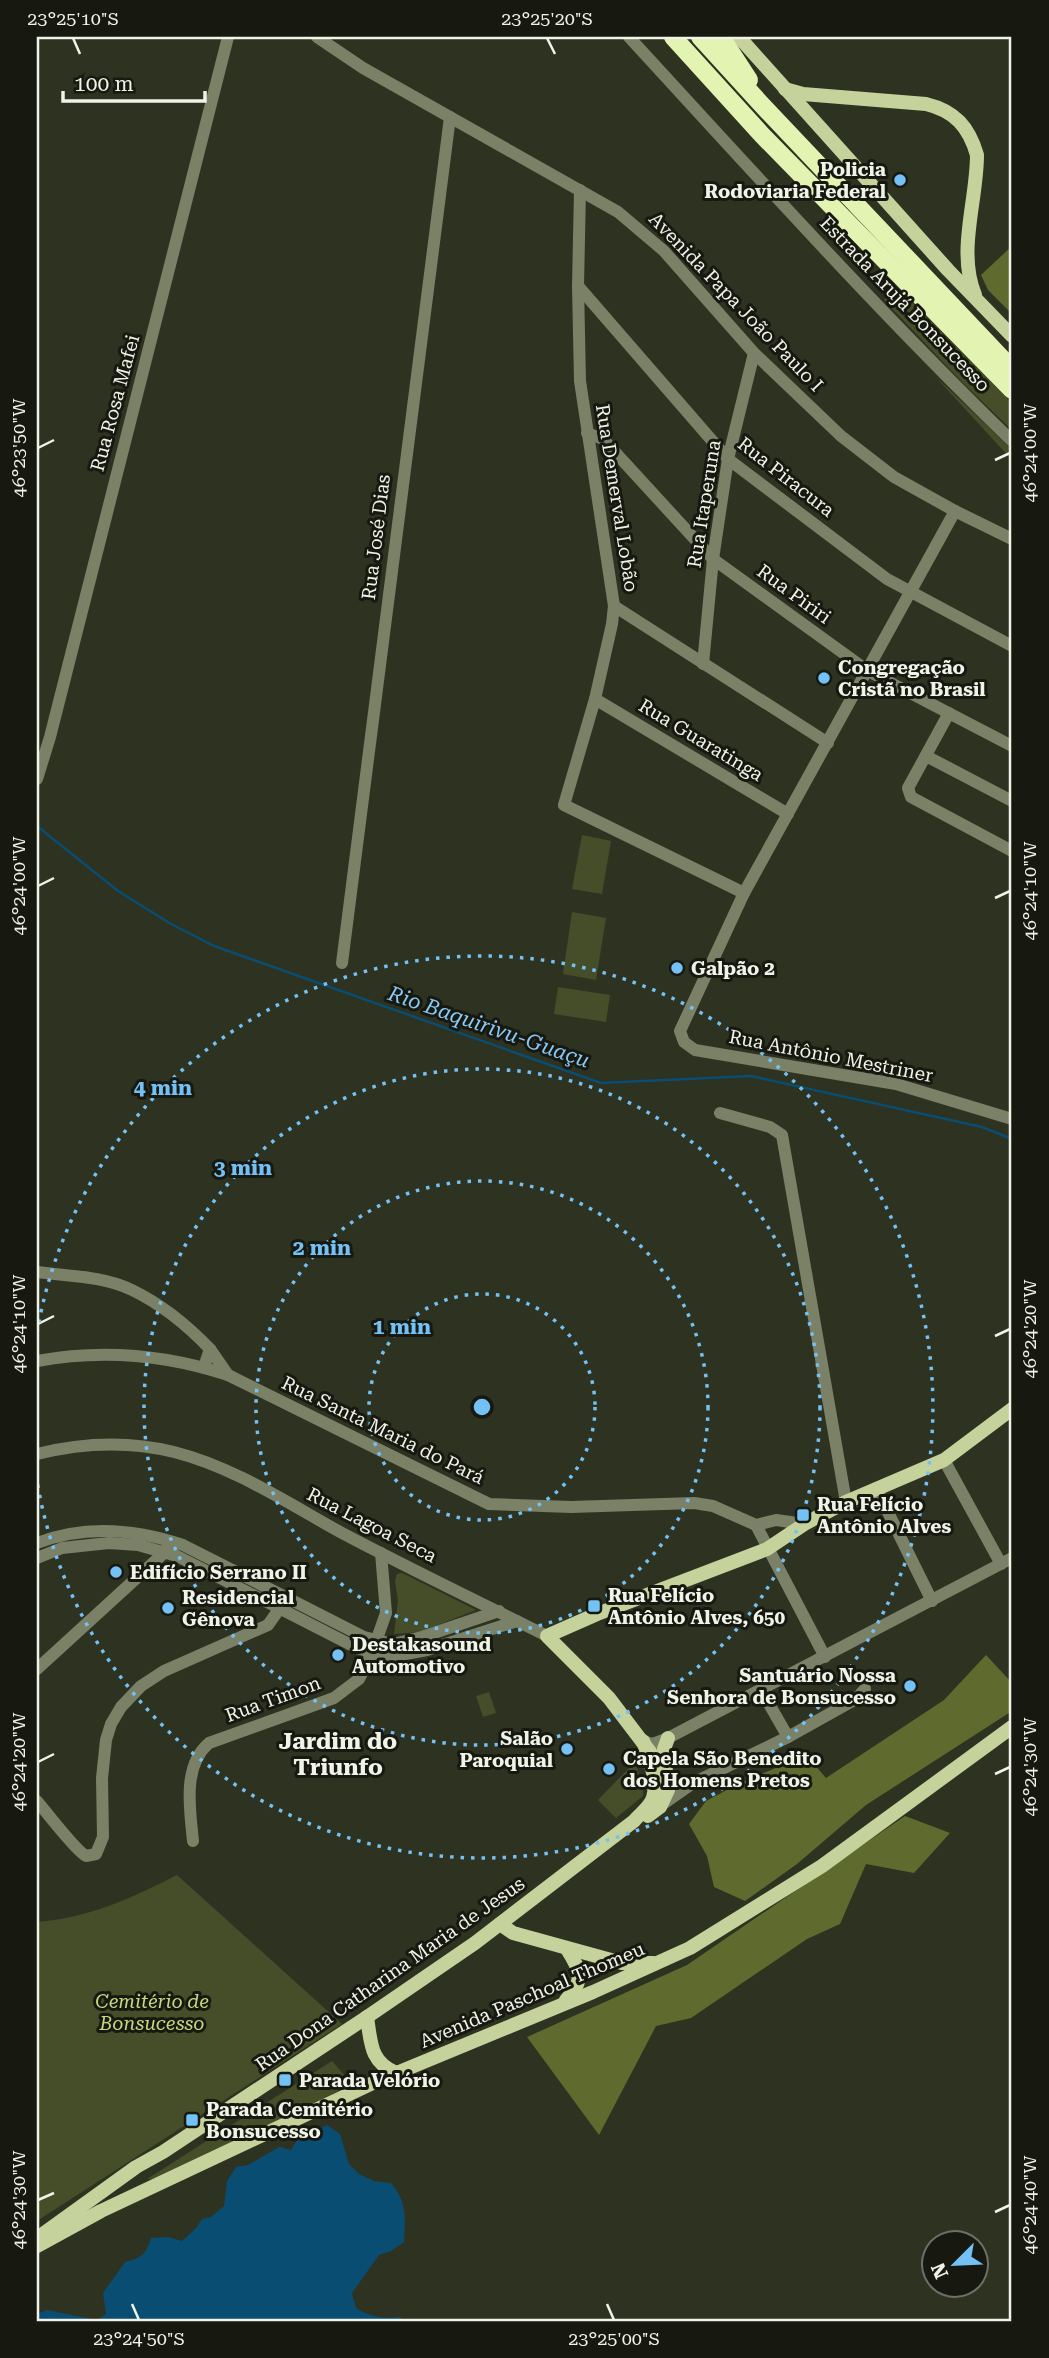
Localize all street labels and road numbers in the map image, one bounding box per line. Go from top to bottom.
street label: Avenida Papa João Paulo I [644,208,828,396]
street label: Estrada Arujá Bonsucesso [815,211,995,397]
street label: Rua Rosa Mafei [86,332,144,474]
street label: Rua Demerval Lobão [591,402,643,594]
street label: Rua Piracura [733,432,839,522]
street label: Rua Itaperuna [683,438,726,570]
street label: Rua José Dias [357,473,395,601]
street label: Rua Piriri [753,559,835,629]
street label: Rua Guaratinga [635,694,768,787]
street label: Rua Antônio Mestriner [727,1025,935,1087]
street label: Rua Santa Maria do Pará [278,1371,488,1489]
street label: Rua Lagoa Seca [303,1482,441,1568]
street label: Rua Timon [222,1671,324,1727]
street label: Rua Dona Catharina Maria de Jesus [251,1872,529,2076]
street label: Avenida Paschoal Thomeu [416,1937,648,2053]

